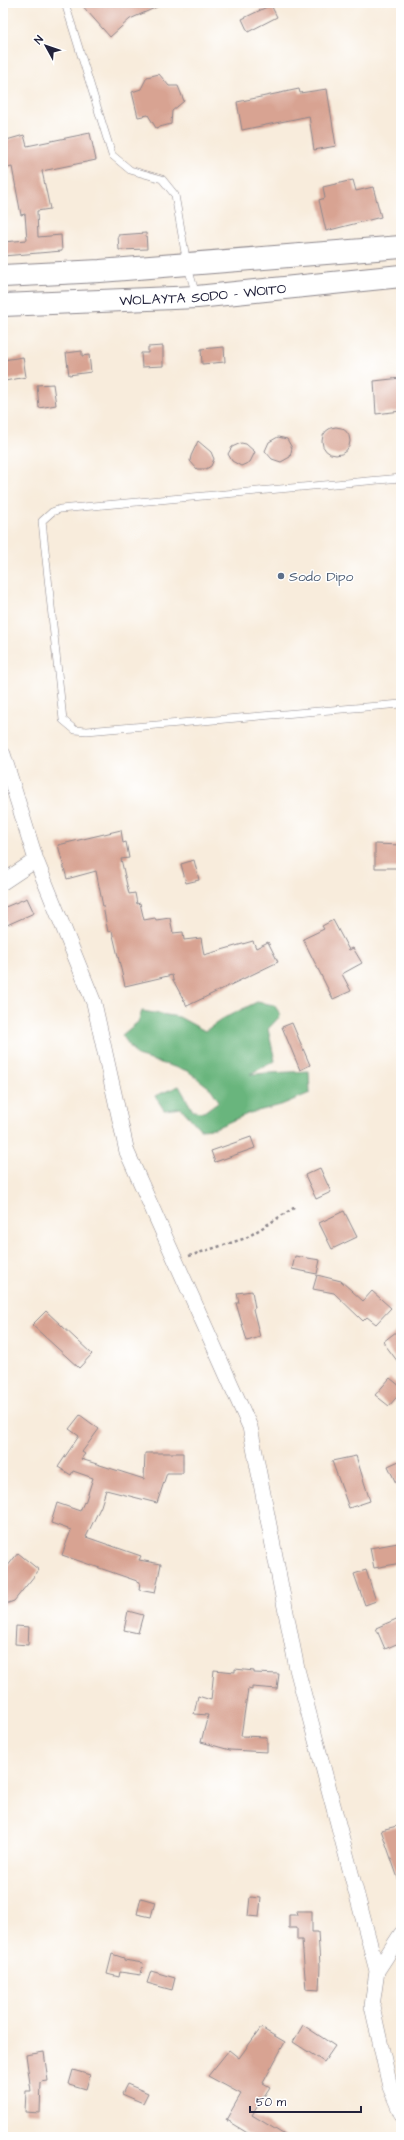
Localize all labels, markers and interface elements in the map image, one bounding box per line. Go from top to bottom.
north arrow [26,26,66,66]
text: N [31,32,47,47]
street label: WOLAYTA SODO - WOITO [119,279,287,311]
place label: Sodo Dipo [289,567,354,587]
marker: Sodo Dipo [276,571,286,581]
scale bar [250,2088,361,2114]
text: 50 m [256,2094,287,2111]

